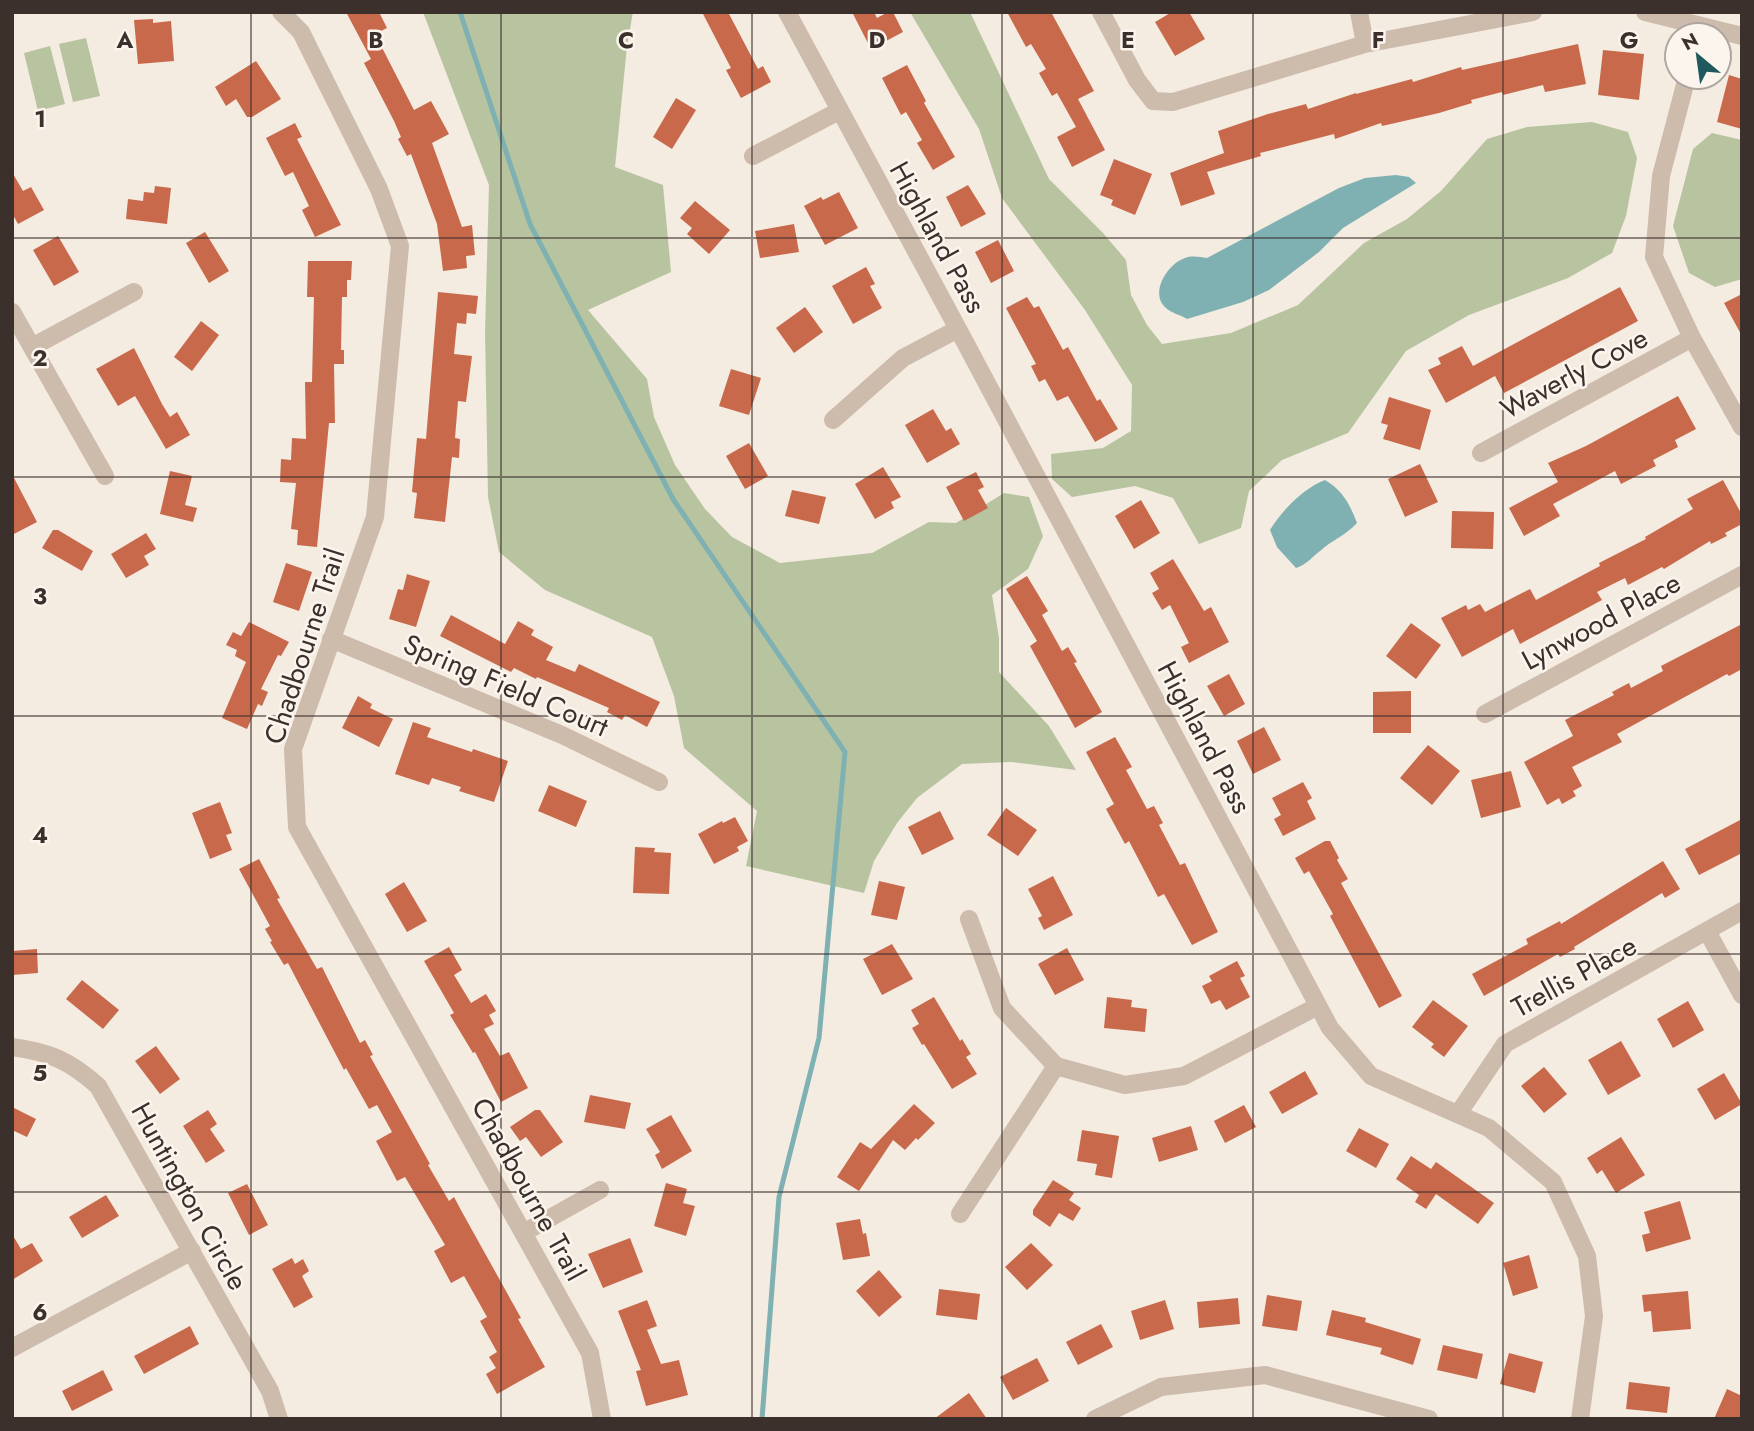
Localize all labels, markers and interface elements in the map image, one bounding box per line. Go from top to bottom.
north arrow [1663,21,1733,91]
text: A [116,23,134,57]
text: B [368,23,384,57]
text: C [618,23,634,57]
text: D [869,23,886,57]
text: E [1121,23,1135,57]
text: F [1372,23,1384,57]
text: G [1620,23,1638,57]
text: N [1677,26,1703,57]
text: 1 [34,102,46,136]
street label: Highland Pass [879,154,996,320]
street label: Waverly Cove [1493,317,1655,429]
text: 2 [32,341,48,375]
street label: Chadbourne Trail [253,543,355,749]
street label: Lynwood Place [1514,562,1688,681]
text: 3 [33,579,47,613]
street label: Spring Field Court [397,624,615,747]
street label: Highland Pass [1147,654,1262,821]
text: 4 [32,818,48,852]
street label: Trellis Place [1504,925,1644,1028]
text: 5 [33,1056,47,1090]
street label: Chadbourne Trail [461,1090,596,1288]
street label: Huntington Circle [121,1095,258,1298]
text: 6 [32,1295,48,1329]

